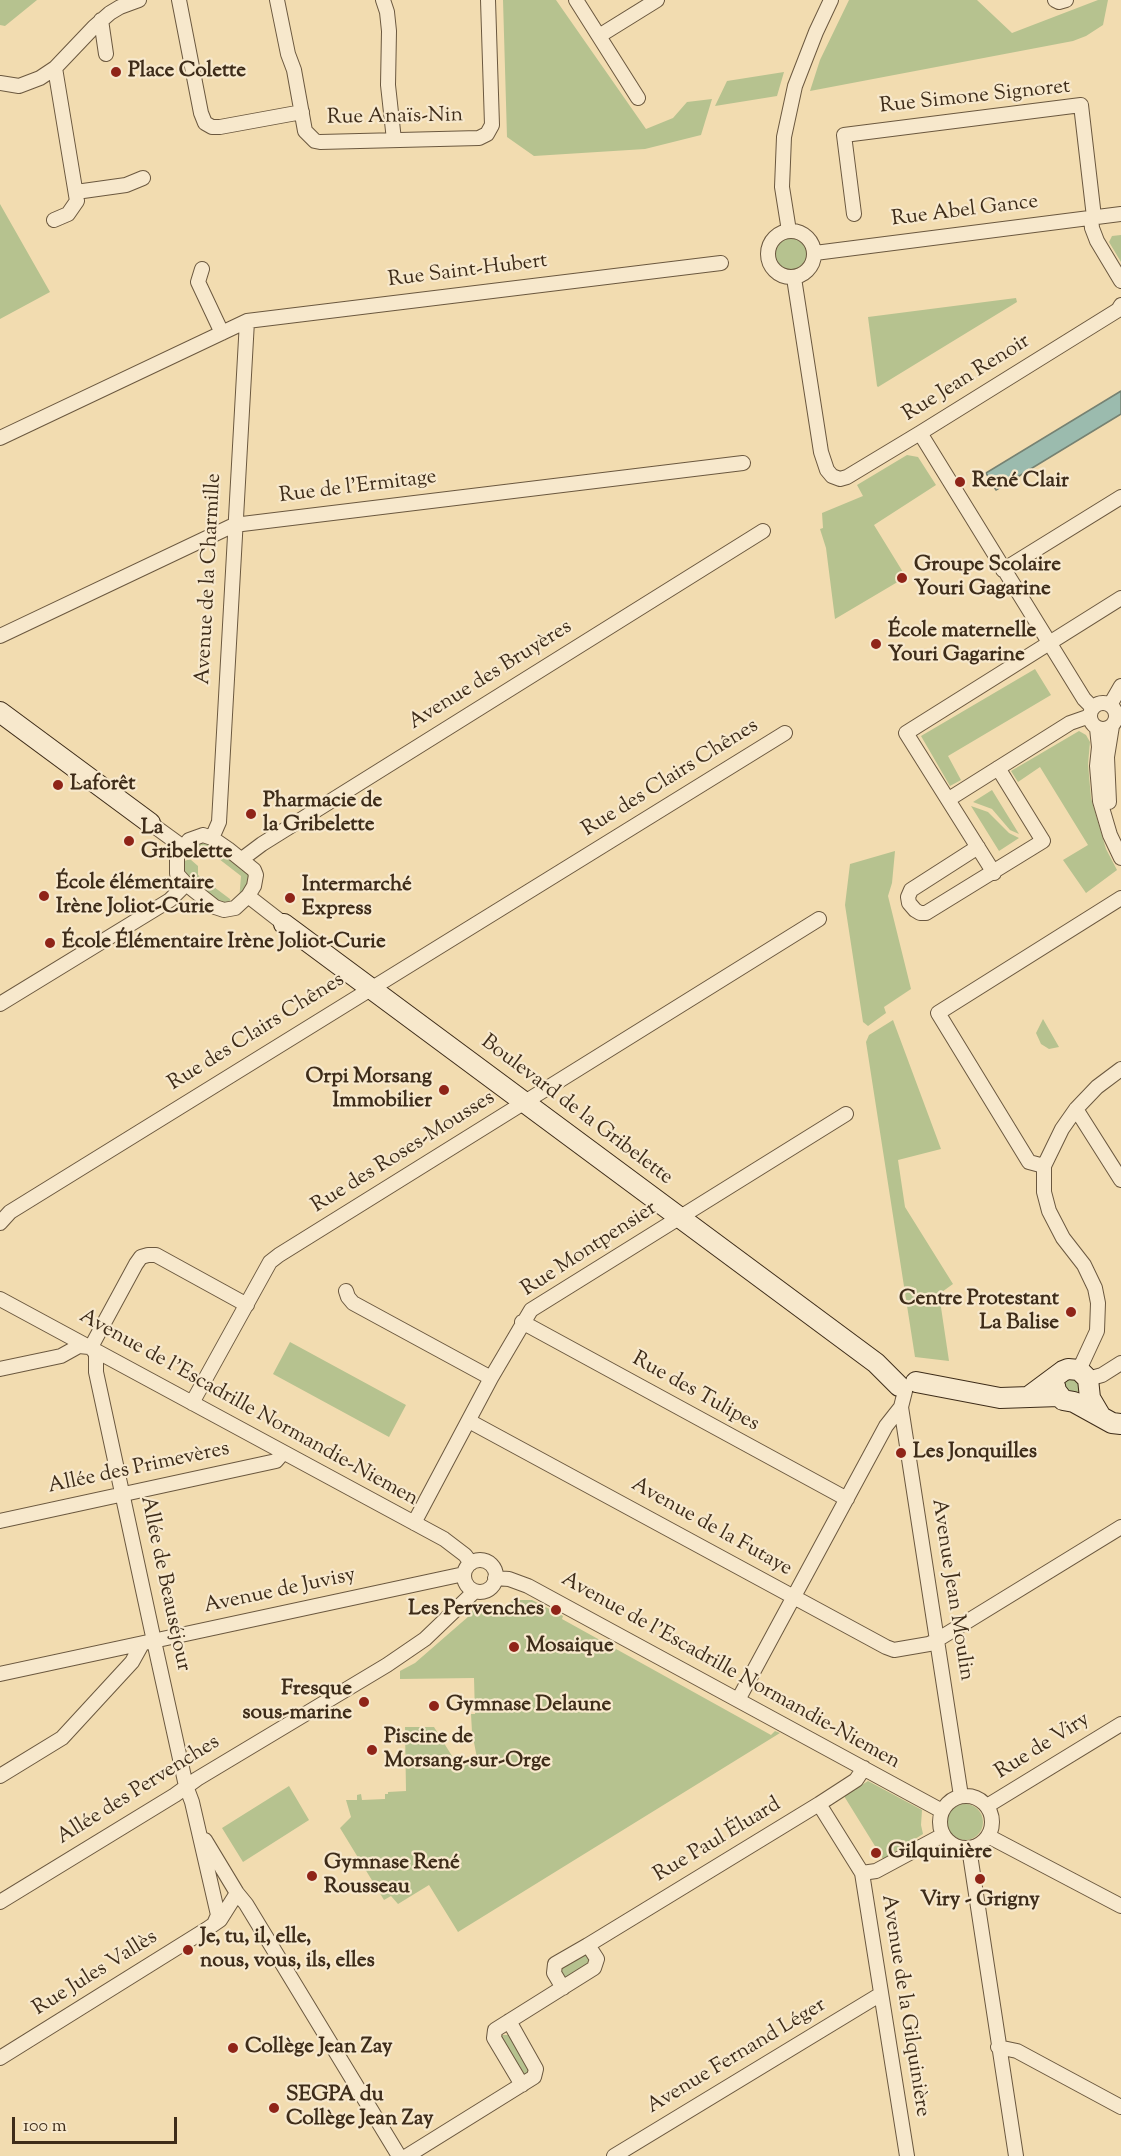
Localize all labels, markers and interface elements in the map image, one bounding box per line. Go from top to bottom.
place label: Place Colette [128,59,246,85]
marker: Place Colette [109,65,123,79]
street label: Rue Simone Signoret [878,75,1072,121]
street label: Rue Anaïs-Nin [327,104,463,132]
street label: Rue Abel Gance [890,191,1040,233]
street label: Rue Saint-Hubert [387,250,549,294]
street label: Rue Jean Renoir [899,330,1035,428]
street label: Rue de l'Ermitage [278,466,438,510]
place label: René Clair [972,469,1069,495]
street label: Avenue de la Charmille [192,473,228,685]
marker: René Clair [953,475,967,489]
place label: Groupe Scolaire Youri Gagarine [914,553,1061,603]
marker: Groupe Scolaire Youri Gagarine [895,571,909,585]
street label: Avenue des Bruyères [405,616,577,736]
place label: École maternelle Youri Gagarine [888,619,1036,669]
marker: École maternelle Youri Gagarine [869,637,883,651]
street label: Rue des Clairs Chênes [578,715,764,843]
place label: Laforêt [70,772,135,798]
marker: Laforêt [51,778,65,792]
place label: Pharmacie de la Gribelette [263,789,382,839]
marker: Pharmacie de la Gribelette [244,807,258,821]
place label: La Gribelette [141,816,232,866]
marker: La Gribelette [122,834,136,848]
place label: École élémentaire Irène Joliot-Curie [56,871,214,921]
place label: Intermarché Express [302,873,412,923]
marker: École élémentaire Irène Joliot-Curie [37,889,51,903]
marker: Intermarché Express [283,891,297,905]
place label: École Élémentaire Irène Joliot-Curie [62,930,386,956]
marker: École Élémentaire Irène Joliot-Curie [43,936,57,950]
street label: Rue des Clairs Chênes [164,969,350,1097]
street label: Boulevard de la Gribelette [475,1031,677,1191]
place label: Orpi Morsang Immobilier [305,1065,432,1115]
marker: Orpi Morsang Immobilier [437,1083,451,1097]
street label: Rue des Roses-Mousses [308,1086,500,1220]
street label: Rue Montpensier [518,1197,662,1303]
place label: Centre Protestant La Balise [899,1287,1059,1337]
street label: Avenue de l'Escadrille Normandie-Niemen [74,1305,422,1513]
marker: Centre Protestant La Balise [1064,1305,1078,1319]
street label: Rue des Tulipes [627,1348,763,1438]
street label: Allée des Primevères [46,1437,232,1501]
place label: Les Jonquilles [913,1440,1037,1466]
marker: Les Jonquilles [894,1446,908,1460]
street label: Avenue de la Futaye [626,1473,796,1583]
street label: Allée de Beauséjour [133,1494,195,1674]
street label: Avenue Jean Moulin [924,1497,978,1683]
street label: Avenue de Juvisy [202,1564,358,1620]
street label: Avenue de l'Escadrille Normandie-Niemen [556,1568,904,1776]
place label: Les Pervenches [408,1597,544,1623]
marker: Les Pervenches [549,1603,563,1617]
place label: Mosaique [526,1634,614,1660]
marker: Mosaique [507,1640,521,1654]
place label: Fresque sous-marine [242,1677,352,1727]
place label: Gymnase Delaune [446,1693,611,1719]
marker: Fresque sous-marine [357,1695,371,1709]
marker: Gymnase Delaune [427,1699,441,1713]
street label: Rue de Viry [991,1708,1095,1786]
place label: Piscine de Morsang-sur-Orge [384,1725,551,1775]
street label: Allée des Pervenches [53,1731,225,1851]
marker: Piscine de Morsang-sur-Orge [365,1743,379,1757]
street label: Rue Paul Éluard [650,1793,786,1889]
place label: Gilquinière [888,1840,992,1866]
marker: Gilquinière [869,1846,883,1860]
place label: Gymnase René Rousseau [324,1851,460,1901]
marker: Gymnase René Rousseau [305,1869,319,1883]
marker: Viry - Grigny [973,1872,987,1886]
place label: Viry - Grigny [920,1888,1040,1914]
street label: Avenue de la Gilquinière [874,1893,934,2119]
place label: Je, tu, il, elle, nous, vous, ils, elles [200,1925,375,1975]
street label: Rue Jules Vallès [29,1926,163,2022]
marker: Je, tu, il, elle, nous, vous, ils, elles [181,1943,195,1957]
street label: Avenue Fernand Léger [643,1994,831,2120]
place label: Collège Jean Zay [245,2035,393,2061]
marker: Collège Jean Zay [226,2041,240,2055]
place label: SEGPA du Collège Jean Zay [286,2083,434,2133]
marker: SEGPA du Collège Jean Zay [267,2101,281,2115]
scale bar [15,2105,180,2143]
text: 100 m [23,2114,67,2140]

